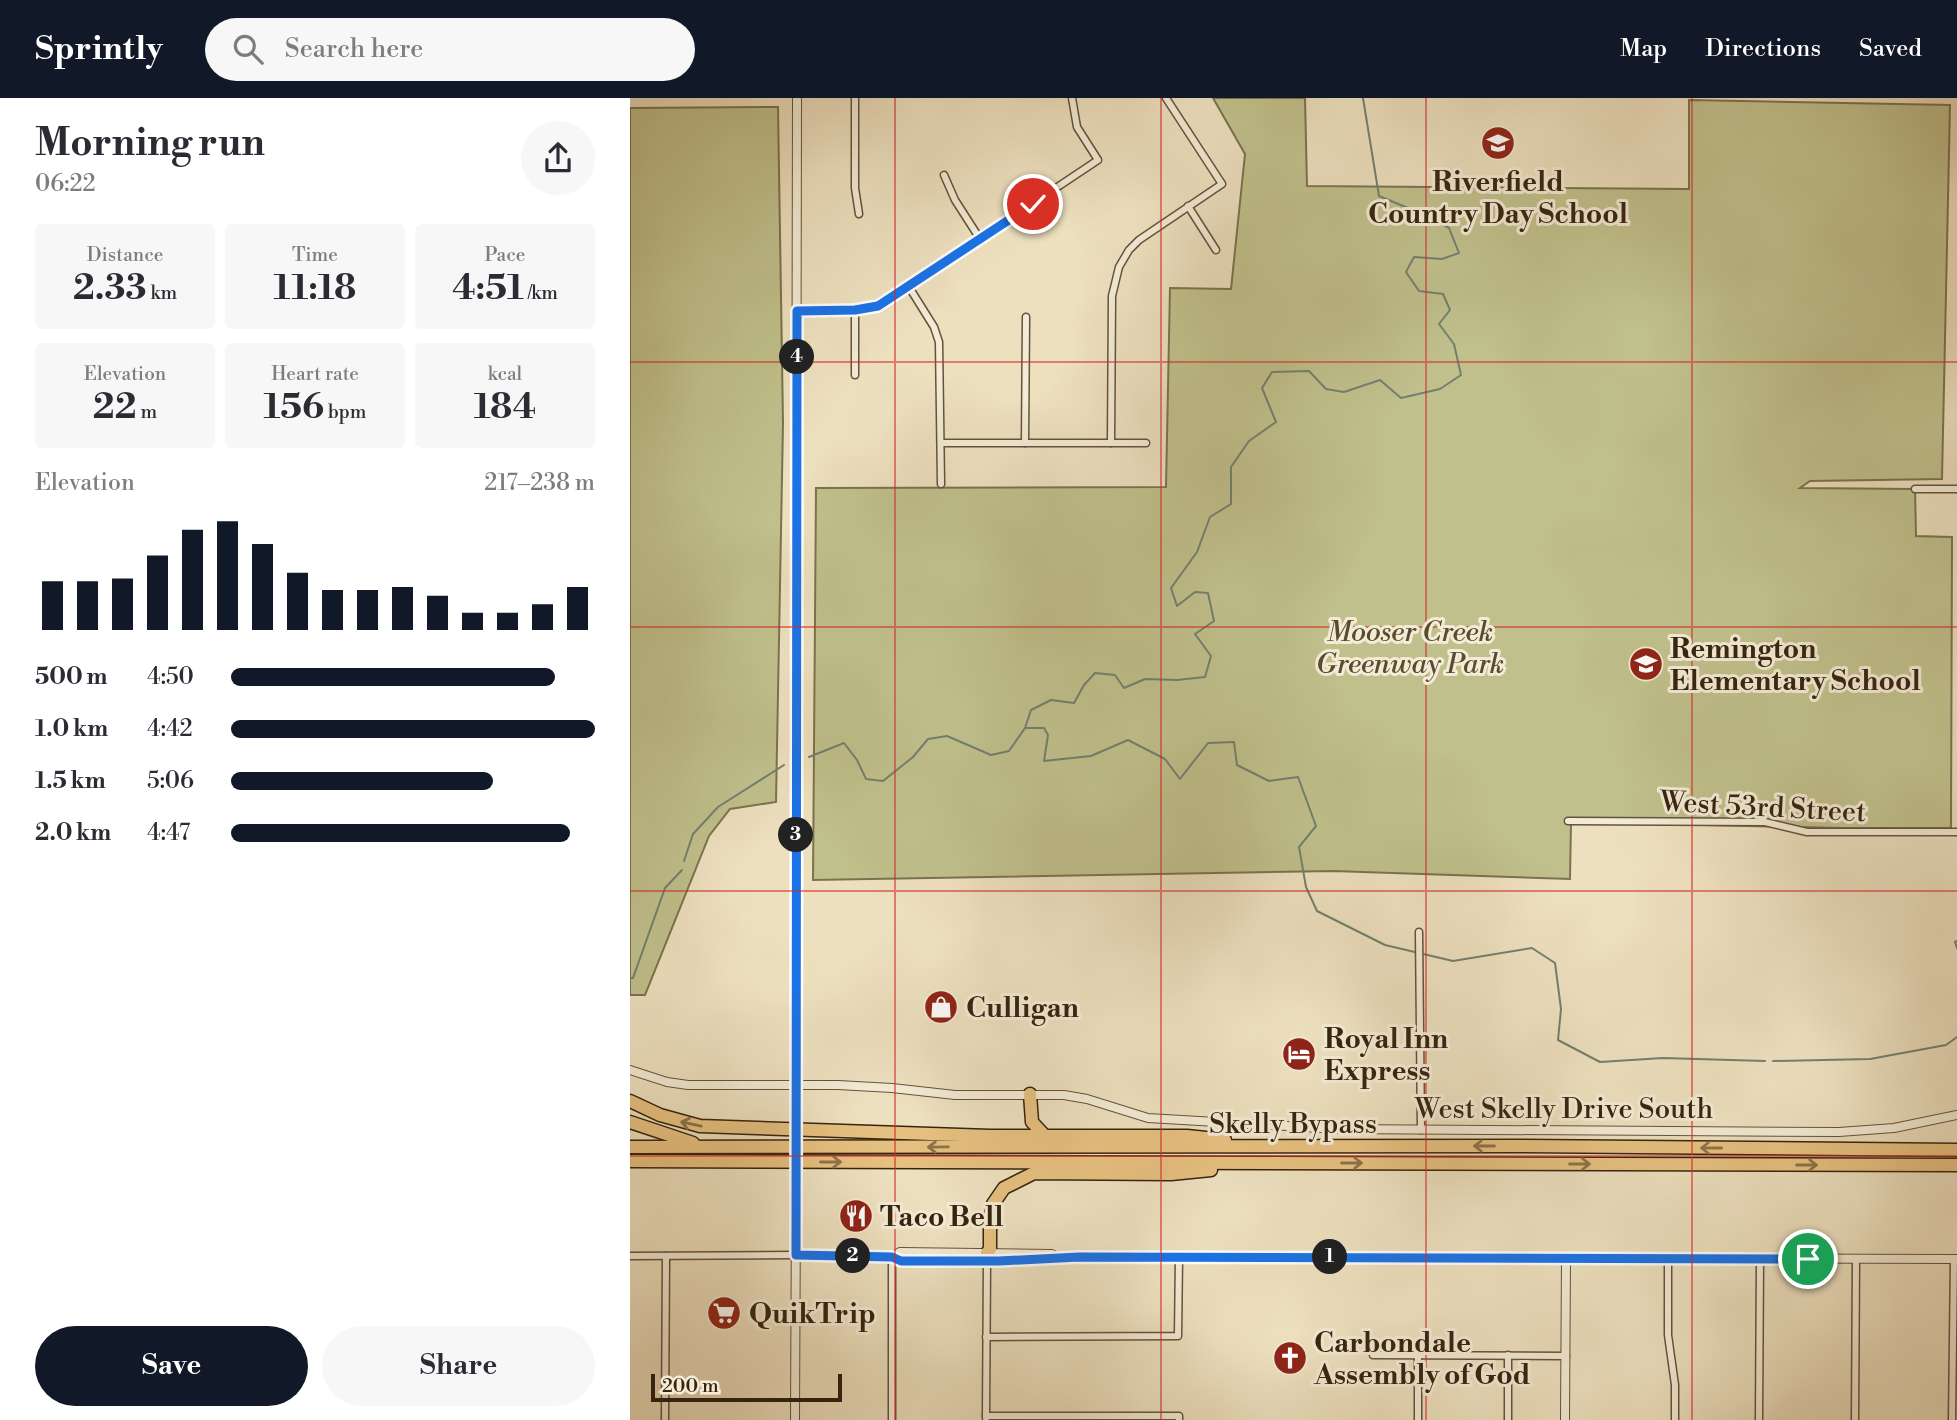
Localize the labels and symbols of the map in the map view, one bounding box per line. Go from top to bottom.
school or university icon: Riverfield Country Day School [1479,124,1517,162]
place label: Riverfield Country Day School [1368,165,1628,232]
pin [1003,174,1063,234]
pin: 4 [780,340,814,374]
park label: Mooser Creek Greenway Park [1316,615,1504,682]
place label: Remington Elementary School [1670,632,1921,699]
school or university icon: Remington Elementary School [1627,645,1665,683]
street label: West 53rd Street [1658,785,1867,830]
pin: 3 [778,818,814,852]
shop icon: Culligan [922,988,960,1026]
place label: Culligan [966,991,1079,1026]
place label: Royal Inn Express [1324,1022,1448,1089]
hotel icon: Royal Inn Express [1280,1035,1318,1073]
street label: West Skelly Drive South [1414,1092,1713,1127]
street label: Skelly Bypass [1209,1107,1377,1142]
one-way arrow [680,1116,703,1130]
one-way arrow [1472,1139,1495,1153]
one-way arrow [927,1140,950,1154]
one-way arrow [1700,1141,1723,1155]
one-way arrow [820,1155,843,1169]
one-way arrow [1341,1156,1364,1170]
one-way arrow [1568,1157,1591,1171]
one-way arrow [1796,1158,1819,1172]
restaurant icon: Taco Bell [837,1197,875,1235]
place label: Taco Bell [880,1200,1003,1235]
pin [1778,1229,1838,1289]
pin: 2 [836,1238,871,1274]
pin: 1 [1312,1240,1348,1274]
supermarket icon: QuikTrip [705,1294,743,1332]
place label: QuikTrip [749,1297,876,1332]
place label: Carbondale Assembly of God [1313,1326,1531,1393]
church icon: Carbondale Assembly of God [1271,1339,1309,1377]
scale bar [651,1371,842,1403]

